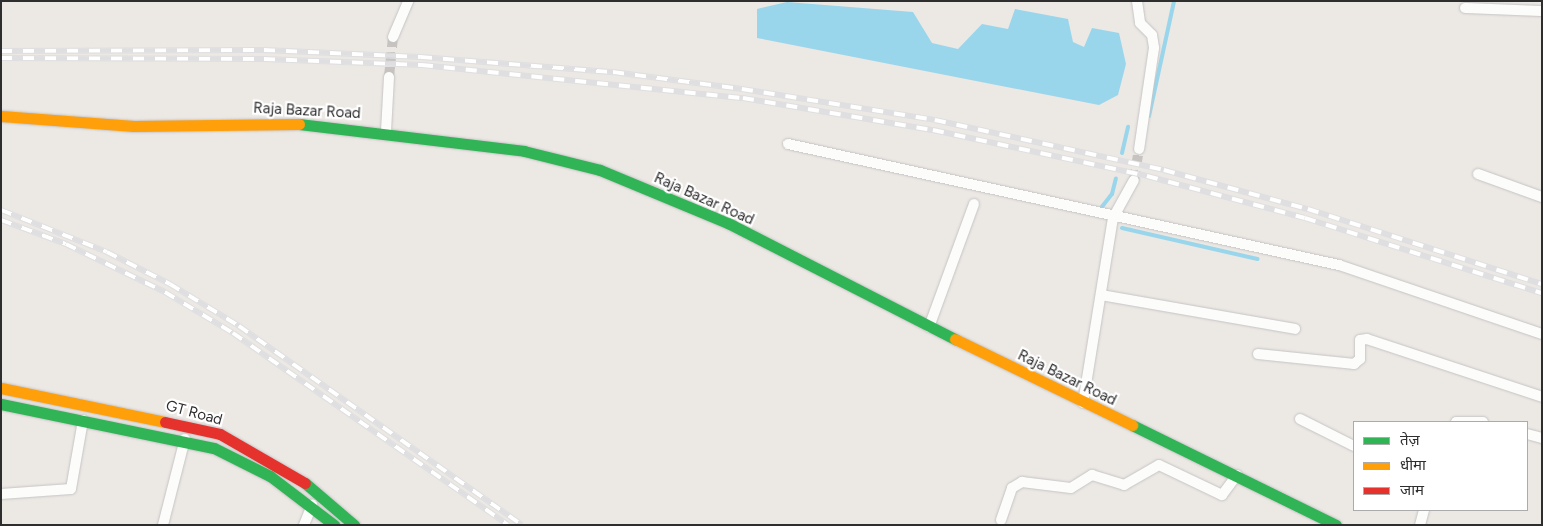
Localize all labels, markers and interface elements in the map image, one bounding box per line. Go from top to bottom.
street label: Raja Bazar Road [253,99,361,123]
street label: Raja Bazar Road [651,169,757,229]
street label: Raja Bazar Road [1015,346,1119,410]
street label: GT Road [164,397,224,429]
legend [1353,421,1528,511]
text: तेज़ [1400,431,1420,449]
text: धीमा [1400,456,1426,474]
text: जाम [1400,481,1424,499]

